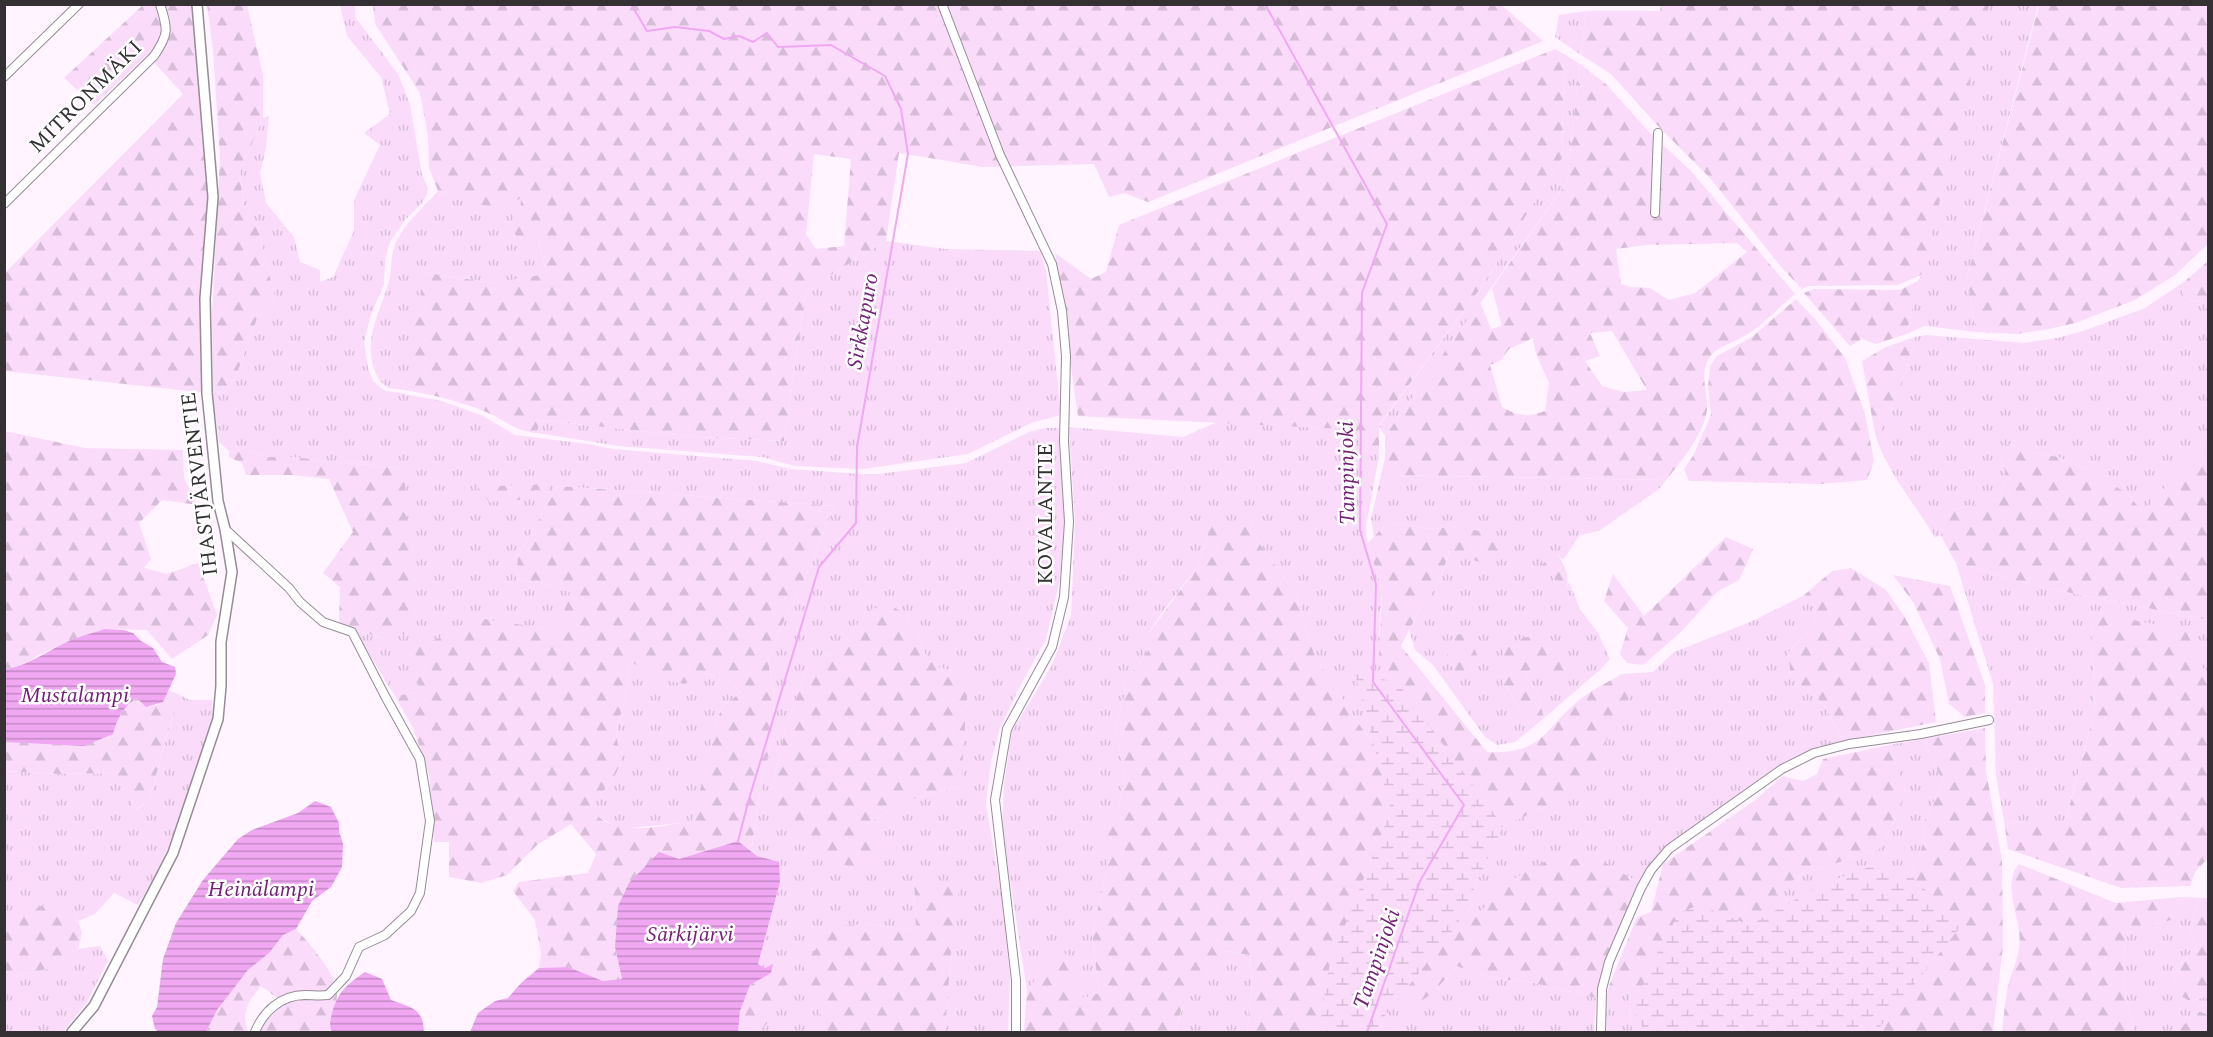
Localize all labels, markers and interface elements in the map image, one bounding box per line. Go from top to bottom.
street label: MITRONMÄKI [22,33,150,161]
water label: Sirkkapuro [838,270,888,372]
street label: IHASTJÄRVENTIE [173,390,227,578]
water label: Tampinjoki [1330,421,1364,525]
street label: KOVALANTIE [1030,443,1062,585]
water label: Mustalampi [21,679,129,712]
water label: Heinälampi [208,873,314,906]
water label: Tampinjoki [1344,904,1410,1014]
water label: Särkijärvi [646,918,734,951]

